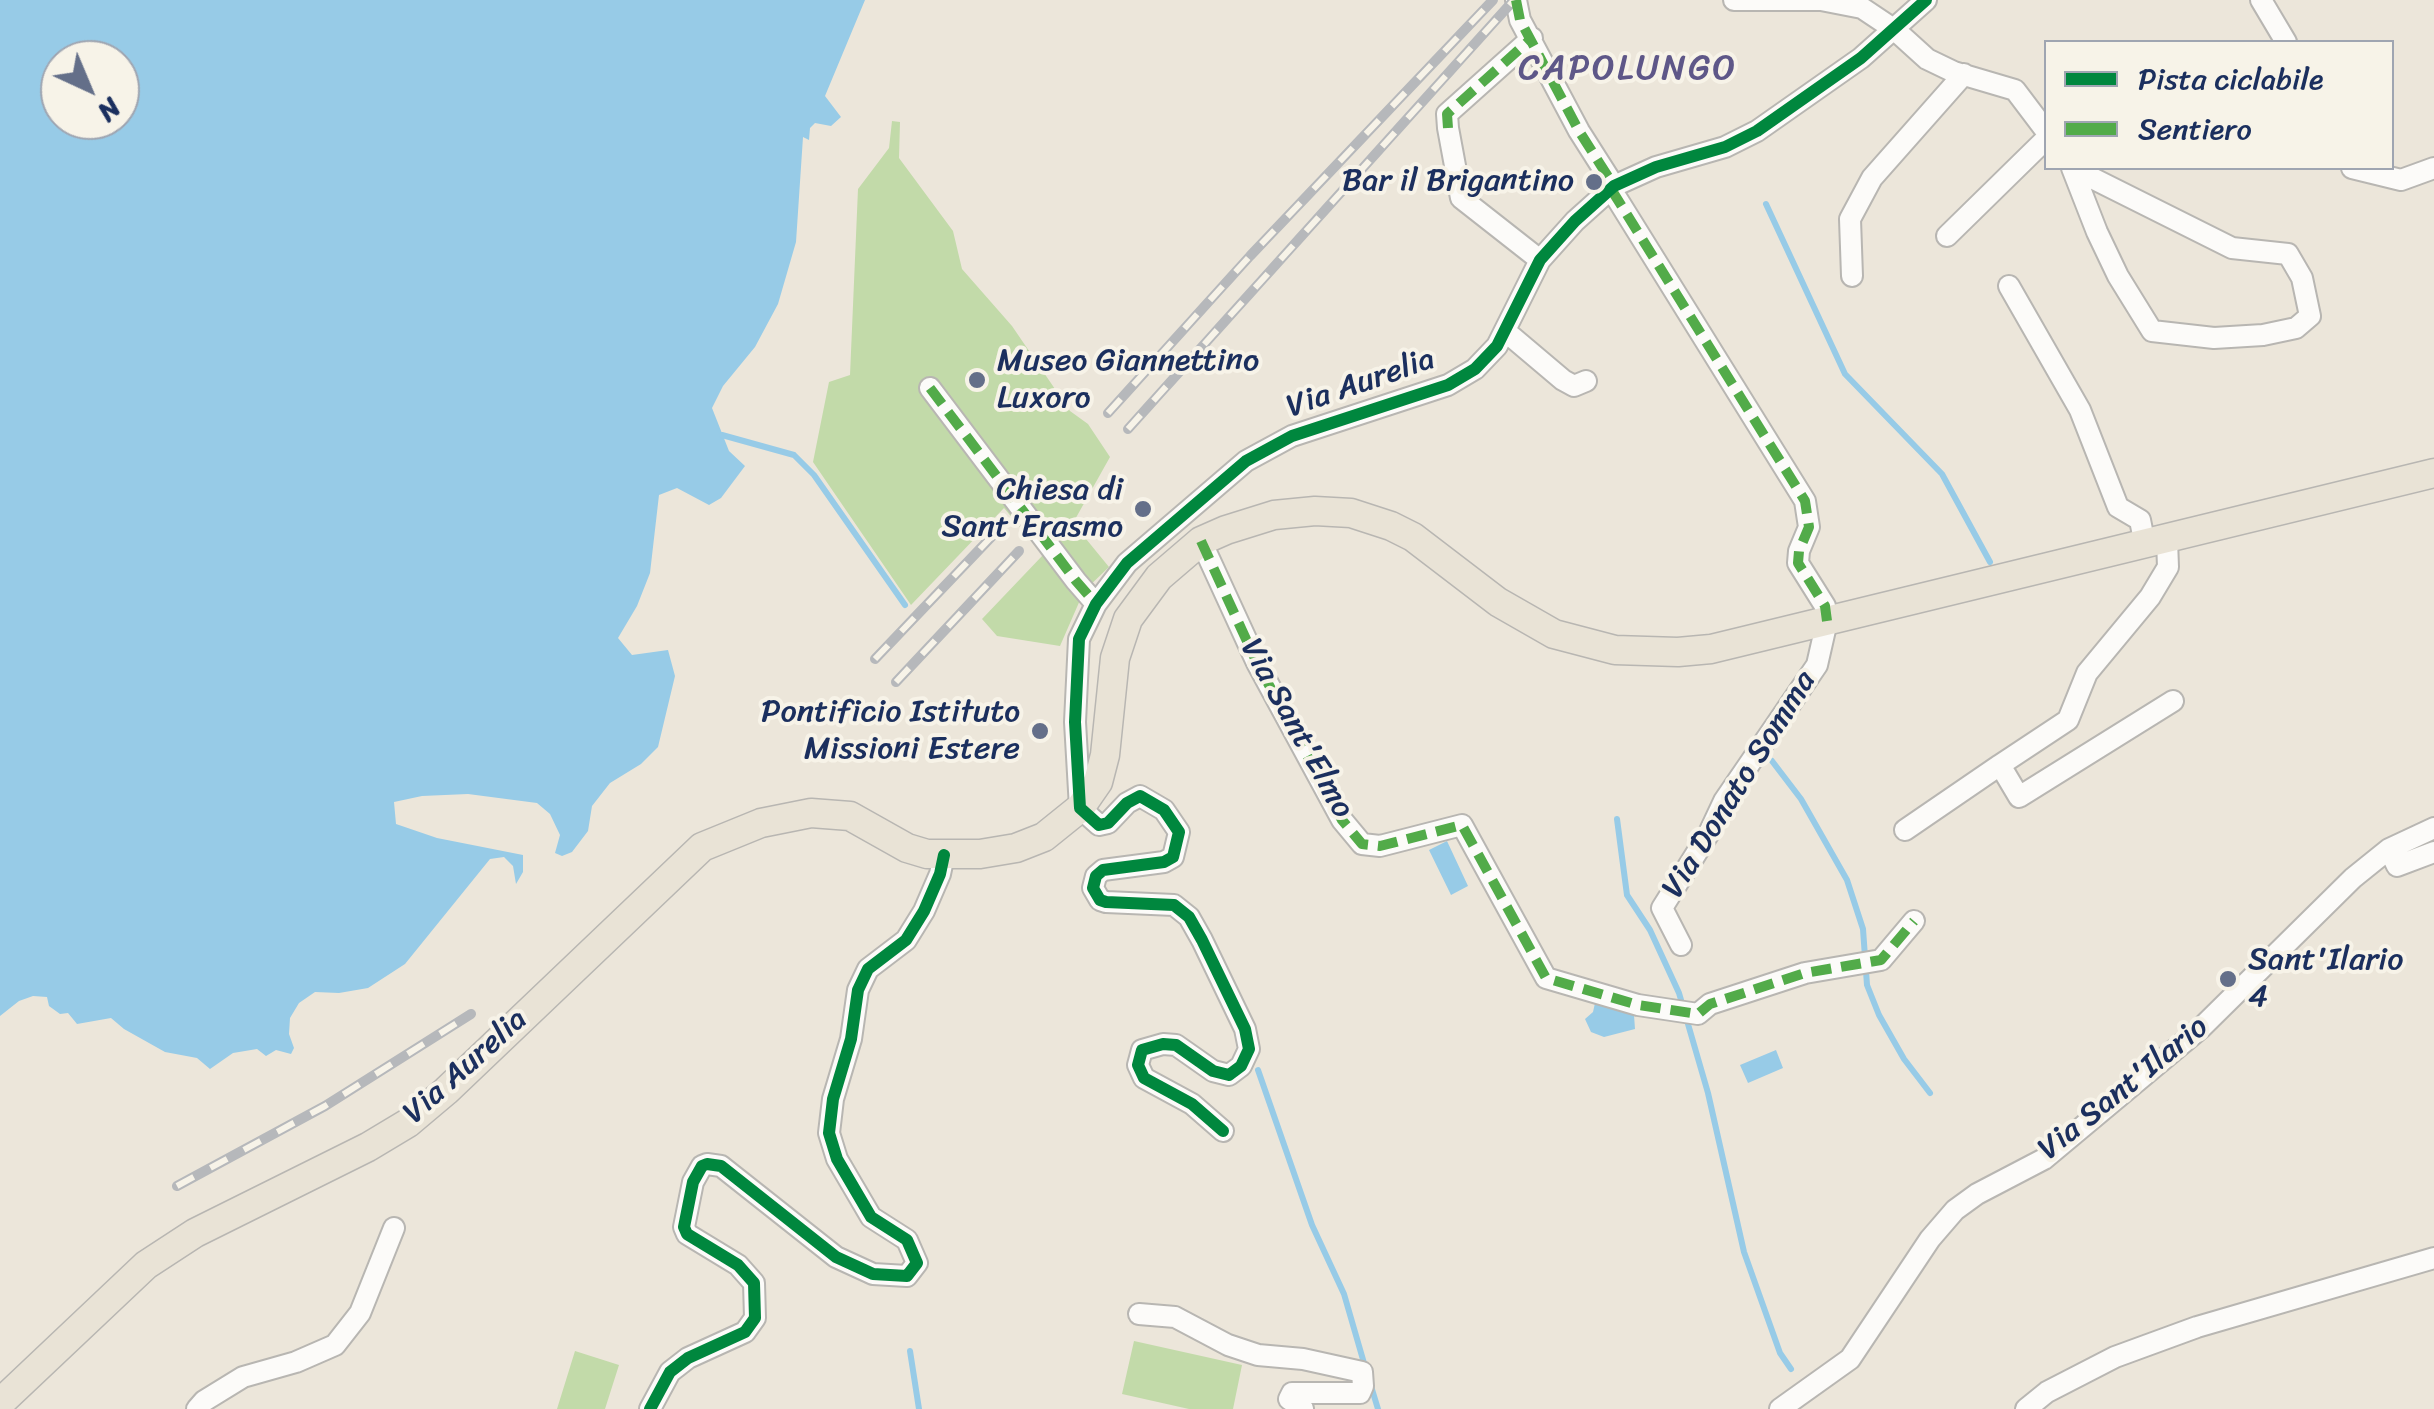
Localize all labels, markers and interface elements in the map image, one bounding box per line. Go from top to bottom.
north arrow [40,40,140,140]
legend [2044,40,2394,170]
district label: CAPOLUNGO [1519,49,1737,91]
text: Pista ciclabile [2138,52,2323,106]
text: N [86,86,134,135]
text: Sentiero [2138,102,2252,156]
place label: Bar il Brigantino [1342,163,1574,201]
marker: Bar il Brigantino [1583,171,1605,193]
street label: Via Aurelia [1282,341,1440,427]
place label: Museo Giannettino Luxoro [997,343,1259,418]
marker: Museo Giannettino Luxoro [966,369,988,391]
place label: Chiesa di Sant'Erasmo [942,472,1123,547]
marker: Chiesa di Sant'Erasmo [1132,498,1154,520]
street label: Via Sant'Elmo [1231,633,1361,825]
street label: Via Donato Somma [1655,664,1825,906]
place label: Pontificio Istituto Missioni Estere [761,694,1020,769]
marker: Pontificio Istituto Missioni Estere [1029,720,1051,742]
place label: Sant'Ilario 4 [2248,942,2403,1017]
marker: Sant'Ilario 4 [2217,968,2239,990]
street label: Via Aurelia [396,1001,536,1133]
street label: Via Sant'Ilario [2031,1009,2217,1169]

